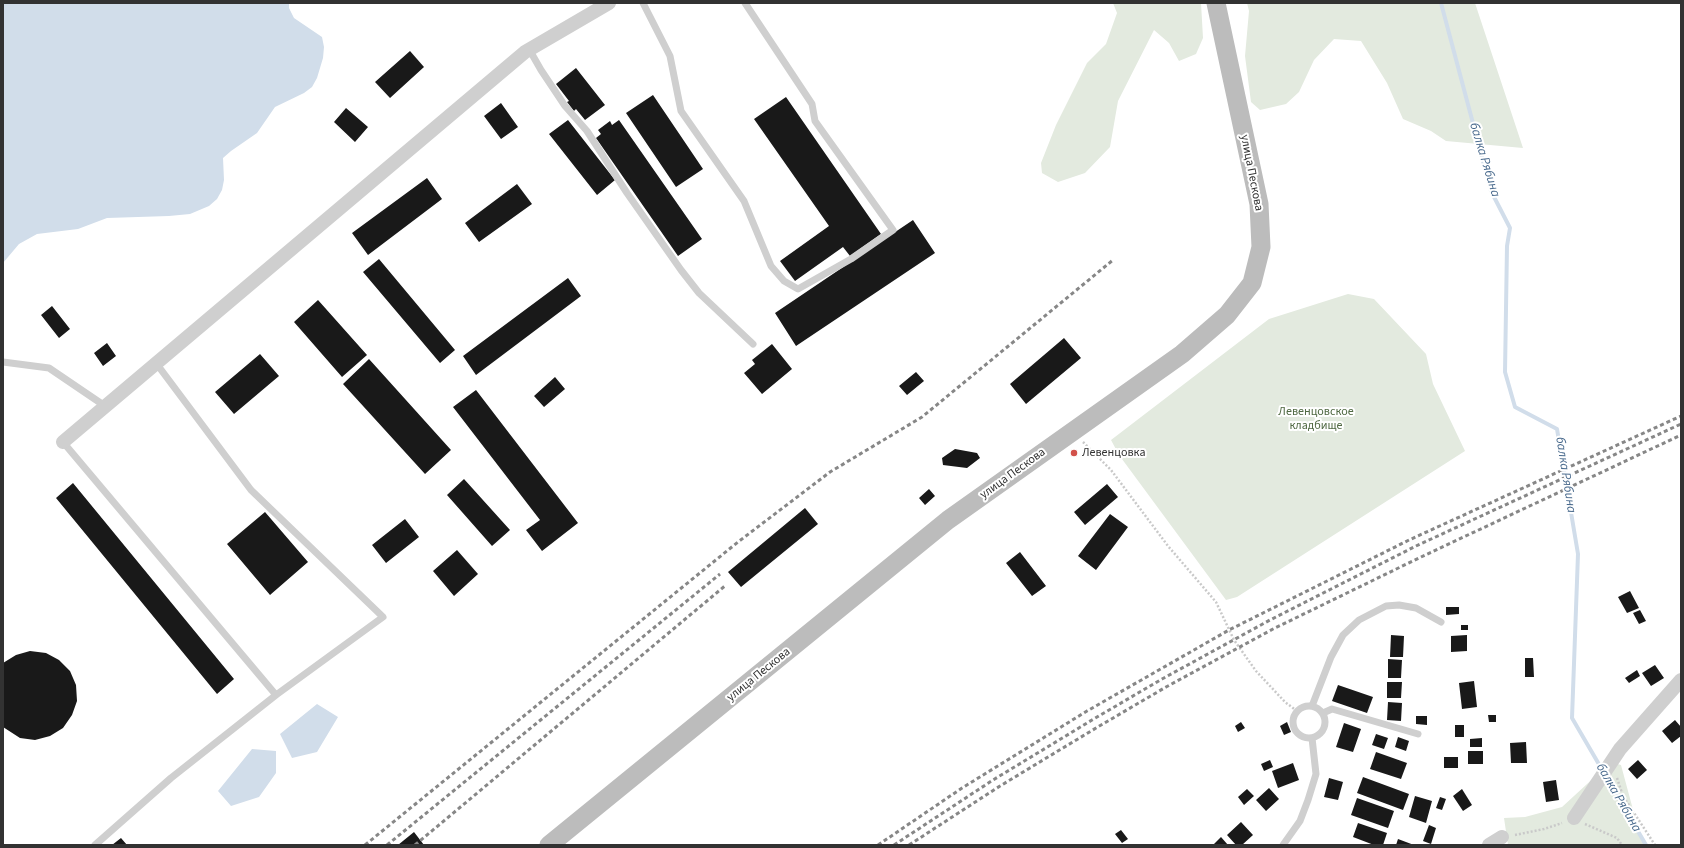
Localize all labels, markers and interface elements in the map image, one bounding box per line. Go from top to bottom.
water label: балка Рябина [1465,121,1503,199]
street label: улица Пескова [1237,134,1265,212]
park label: Левенцовское кладбище [1278,405,1354,433]
water label: балка Рябина [1551,436,1579,514]
street label: улица Пескова [977,445,1049,503]
place label: Левенцовка [1082,446,1145,460]
marker: Левенцовка [1069,448,1079,458]
street label: улица Пескова [724,645,794,705]
water label: балка Рябина [1592,761,1644,835]

